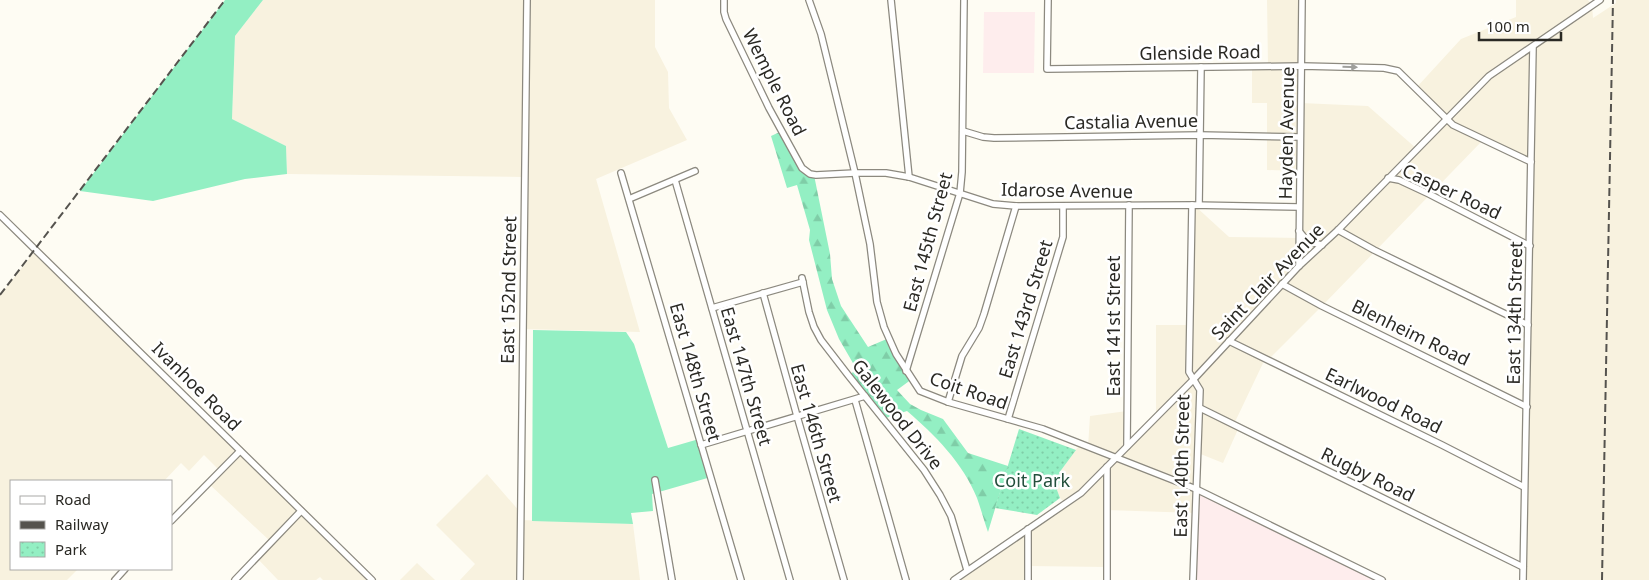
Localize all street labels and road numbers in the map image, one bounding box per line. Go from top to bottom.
street label: Wemple Road [738,24,812,140]
street label: Glenside Road [1139,39,1261,65]
street label: Hayden Avenue [1273,66,1299,200]
street label: Castalia Avenue [1064,108,1198,134]
street label: Casper Road [1399,158,1505,224]
street label: East 145th Street [897,169,957,314]
street label: Idarose Avenue [1001,177,1133,203]
street label: East 152nd Street [495,215,521,364]
street label: Saint Clair Avenue [1205,218,1329,344]
street label: East 143rd Street [992,236,1058,381]
street label: East 134th Street [1501,241,1527,385]
street label: East 141st Street [1101,255,1125,396]
street label: Blenheim Road [1348,293,1474,371]
street label: East 148th Street [665,300,727,445]
street label: East 147th Street [716,304,778,449]
street label: Ivanhoe Road [147,336,247,436]
street label: Galewood Drive [847,354,949,474]
street label: East 146th Street [786,361,848,506]
street label: Earlwood Road [1322,361,1446,439]
street label: Coit Road [927,365,1011,415]
street label: East 140th Street [1168,394,1194,538]
street label: Rugby Road [1317,441,1419,507]

